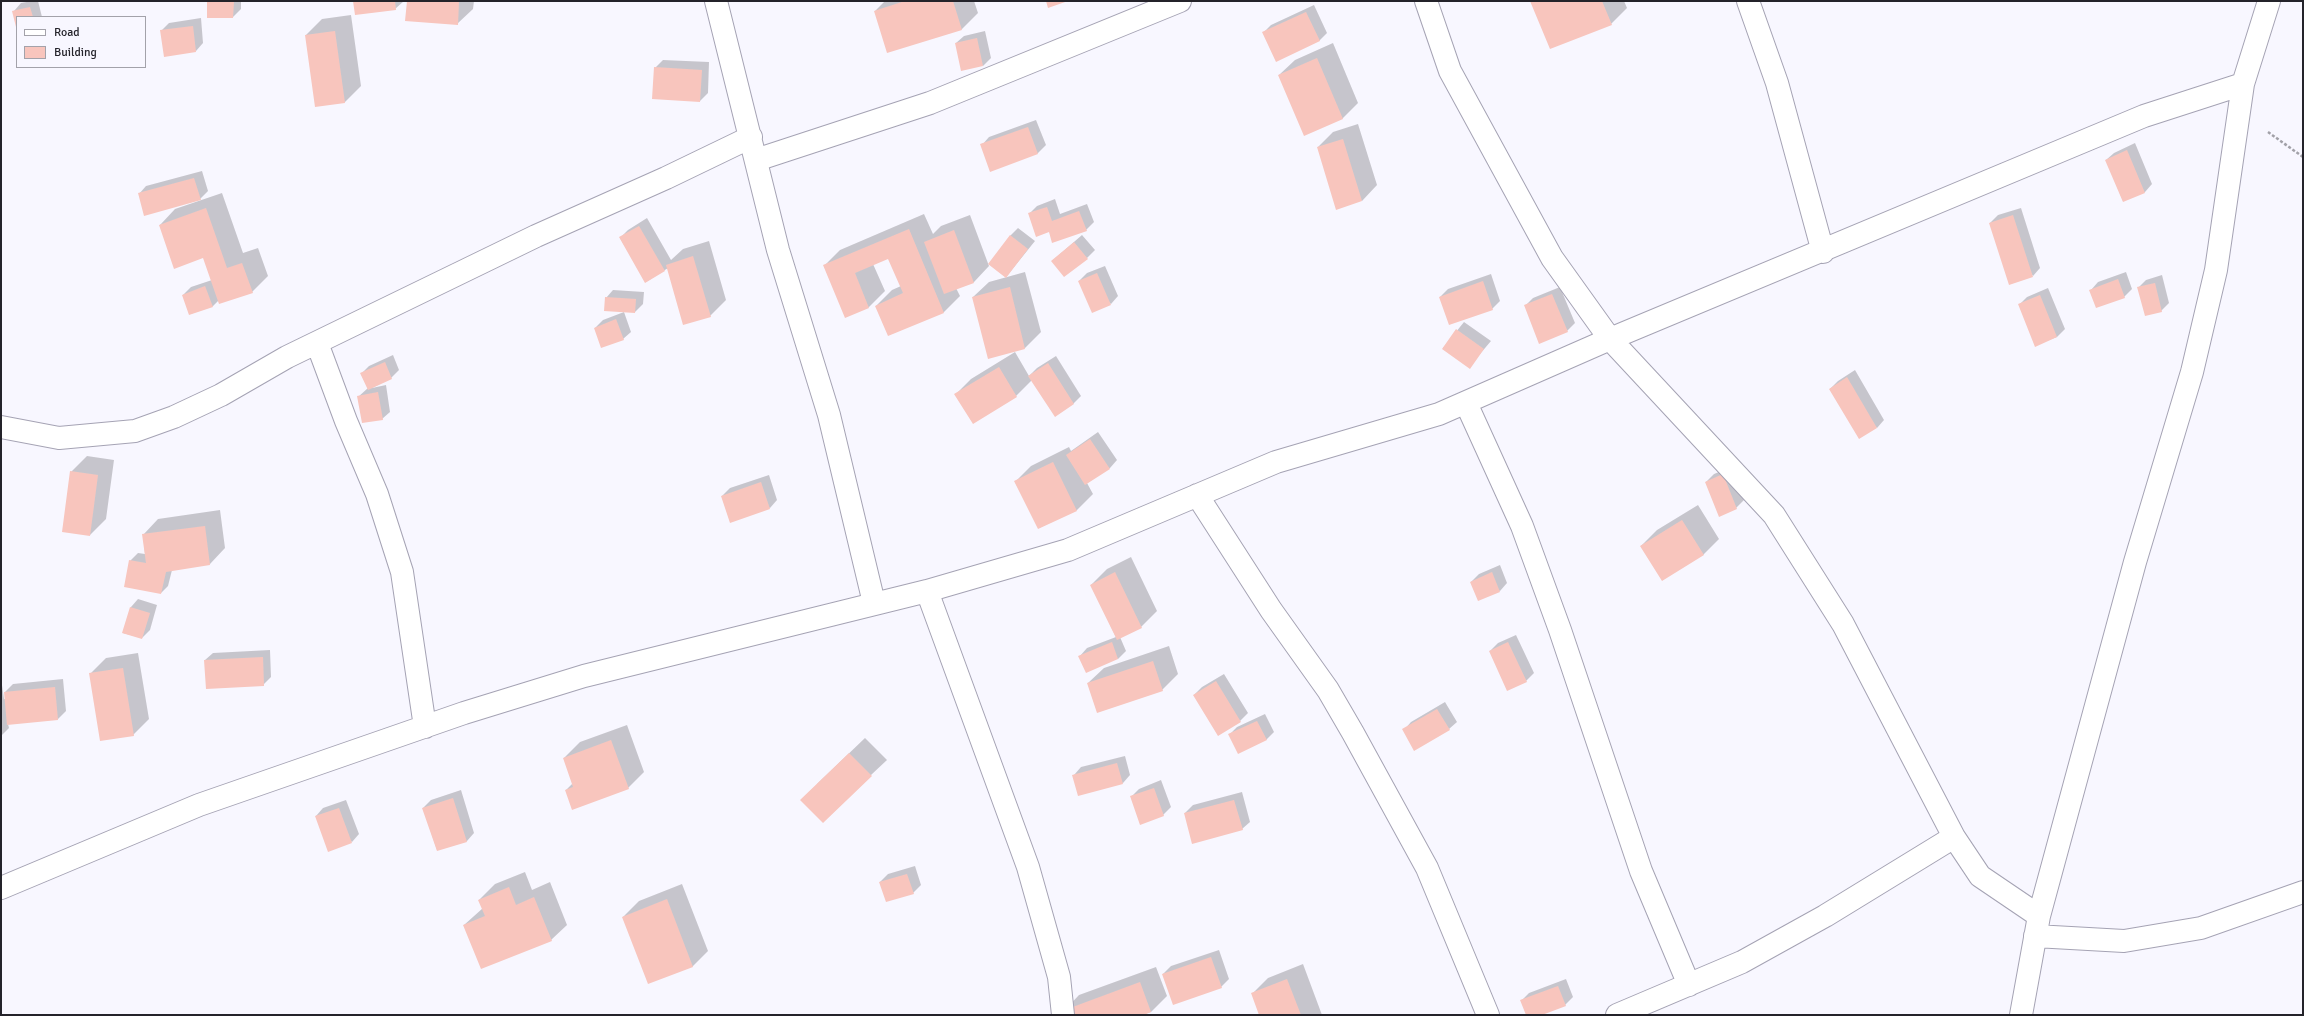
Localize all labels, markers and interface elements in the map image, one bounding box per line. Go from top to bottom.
legend [16,16,146,68]
text: Road [54,25,80,40]
text: Building [54,45,97,60]

